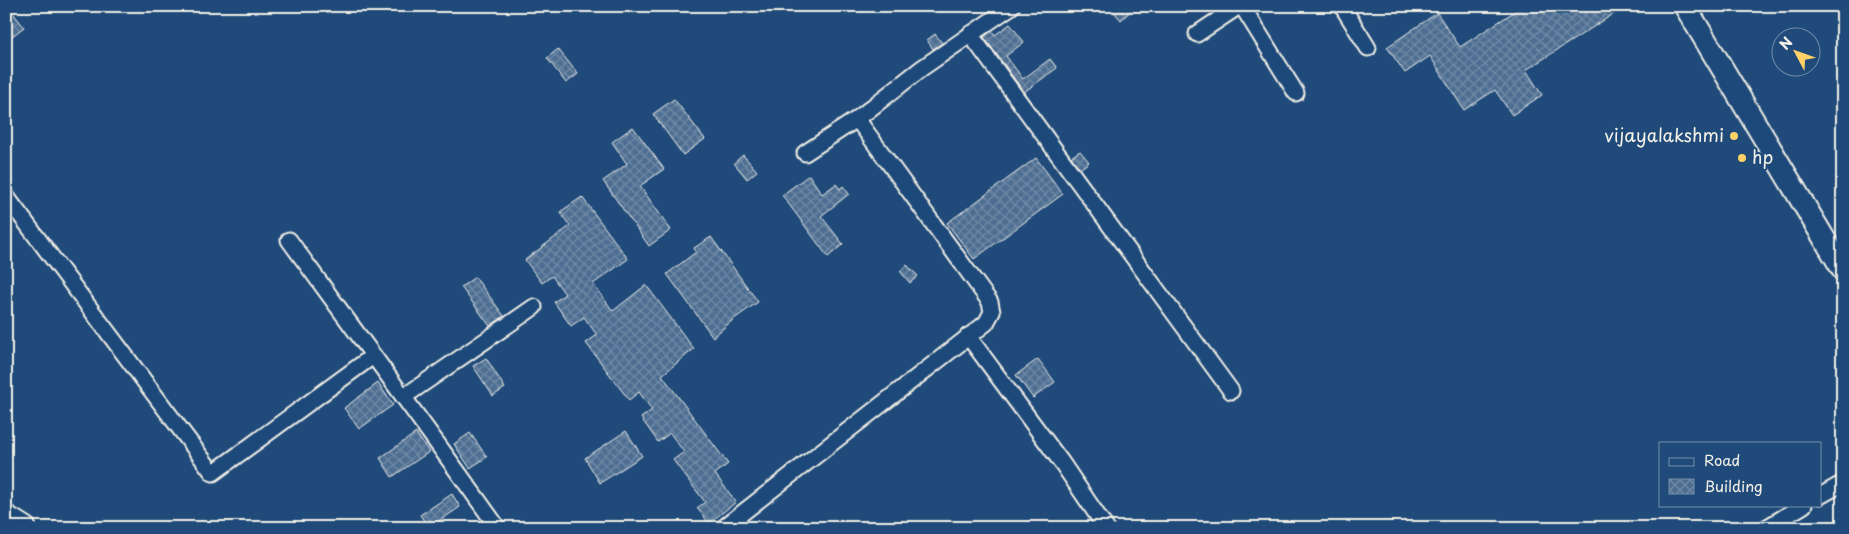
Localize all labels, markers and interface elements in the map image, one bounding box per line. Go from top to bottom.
north arrow [1772,28,1822,78]
text: N [1774,32,1797,54]
place label: vijayalakshmi [1604,121,1724,148]
marker: vijayalakshmi [1728,130,1740,142]
place label: hp [1752,143,1773,170]
marker: hp [1736,152,1748,164]
legend [1659,442,1822,506]
text: Road [1704,448,1740,471]
text: Building [1704,474,1763,497]

